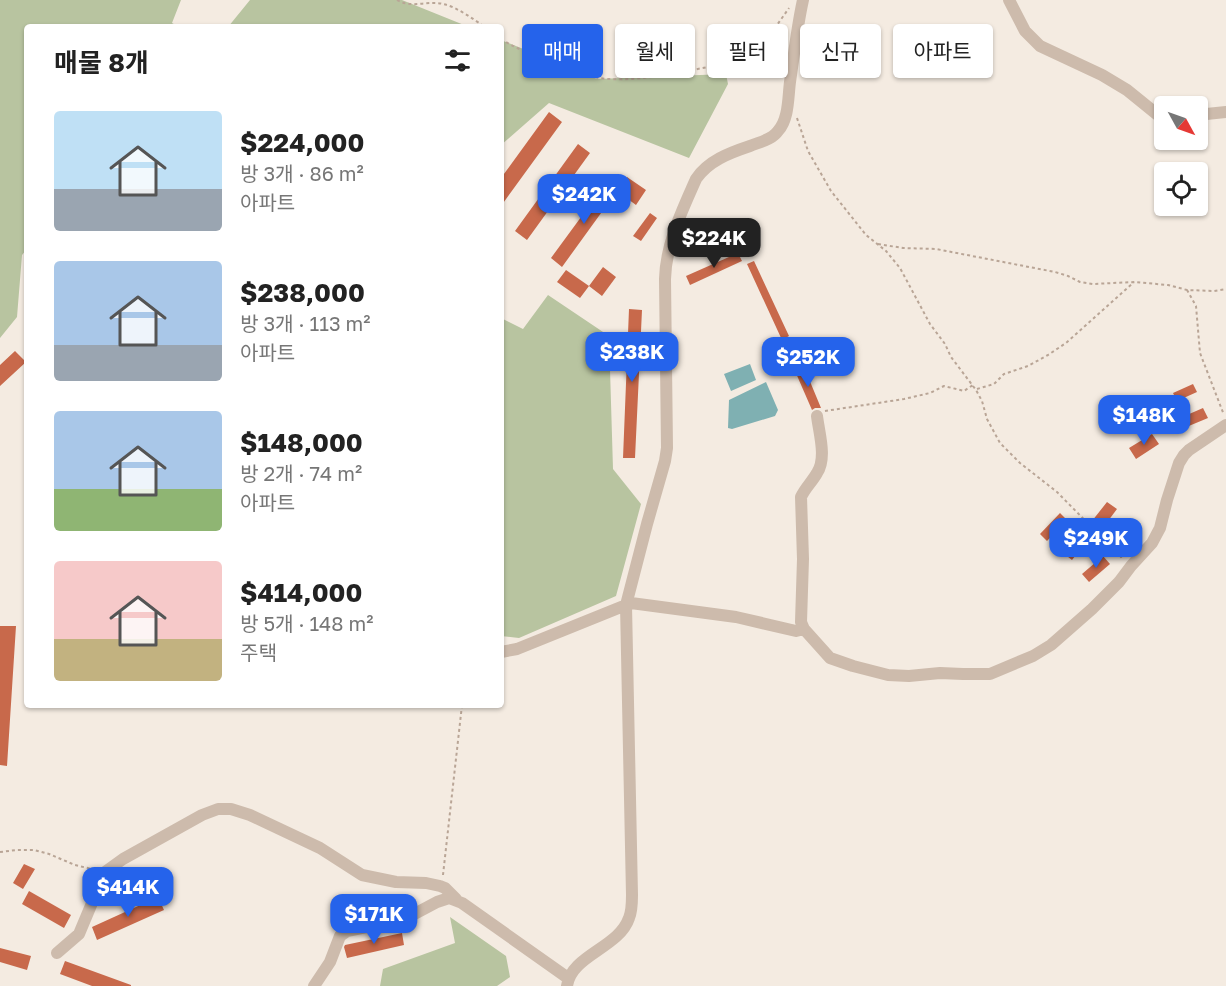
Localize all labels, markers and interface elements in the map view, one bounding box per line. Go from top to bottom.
chip: 매매 [522,24,603,78]
chip: 월세 [615,24,695,78]
chip: 필터 [707,24,788,78]
chip: 신규 [800,24,881,78]
chip: 아파트 [893,24,993,78]
icon: filters [441,44,474,77]
text: 매물 8개 [54,47,149,78]
north arrow [1154,96,1208,150]
map controls [1154,96,1208,216]
text: $224,000 [240,127,364,158]
icon: home [102,135,174,207]
text: 방 3개 · 86 m² [240,161,364,185]
button: locate [1154,162,1208,216]
pin: $242K [542,174,626,225]
text: $242K [552,181,616,205]
text: 아파트 [240,190,295,214]
pin: $224K [672,218,756,269]
text: $224K [682,225,746,249]
text: $238,000 [240,277,365,308]
icon: home [102,285,174,357]
text: 방 3개 · 113 m² [240,311,371,335]
pin: $238K [590,332,674,383]
pin: $252K [766,337,850,388]
text: $238K [599,339,665,363]
text: 아파트 [240,340,295,364]
text: $252K [776,344,840,368]
pin: $148K [1102,395,1186,446]
text: $148K [1112,402,1176,426]
text: $148,000 [240,427,363,458]
icon: home [102,435,174,507]
text: 방 2개 · 74 m² [240,461,362,485]
text: 아파트 [240,490,295,514]
pin: $249K [1054,518,1138,569]
text: $249K [1063,525,1129,549]
text: $414,000 [240,577,362,608]
icon: home [102,585,174,657]
text: 방 5개 · 148 m² [240,611,373,635]
text: 주택 [240,640,277,664]
pin: $414K [86,867,170,918]
text: $414K [96,874,160,898]
pin: $171K [332,894,416,945]
text: $171K [344,901,404,925]

